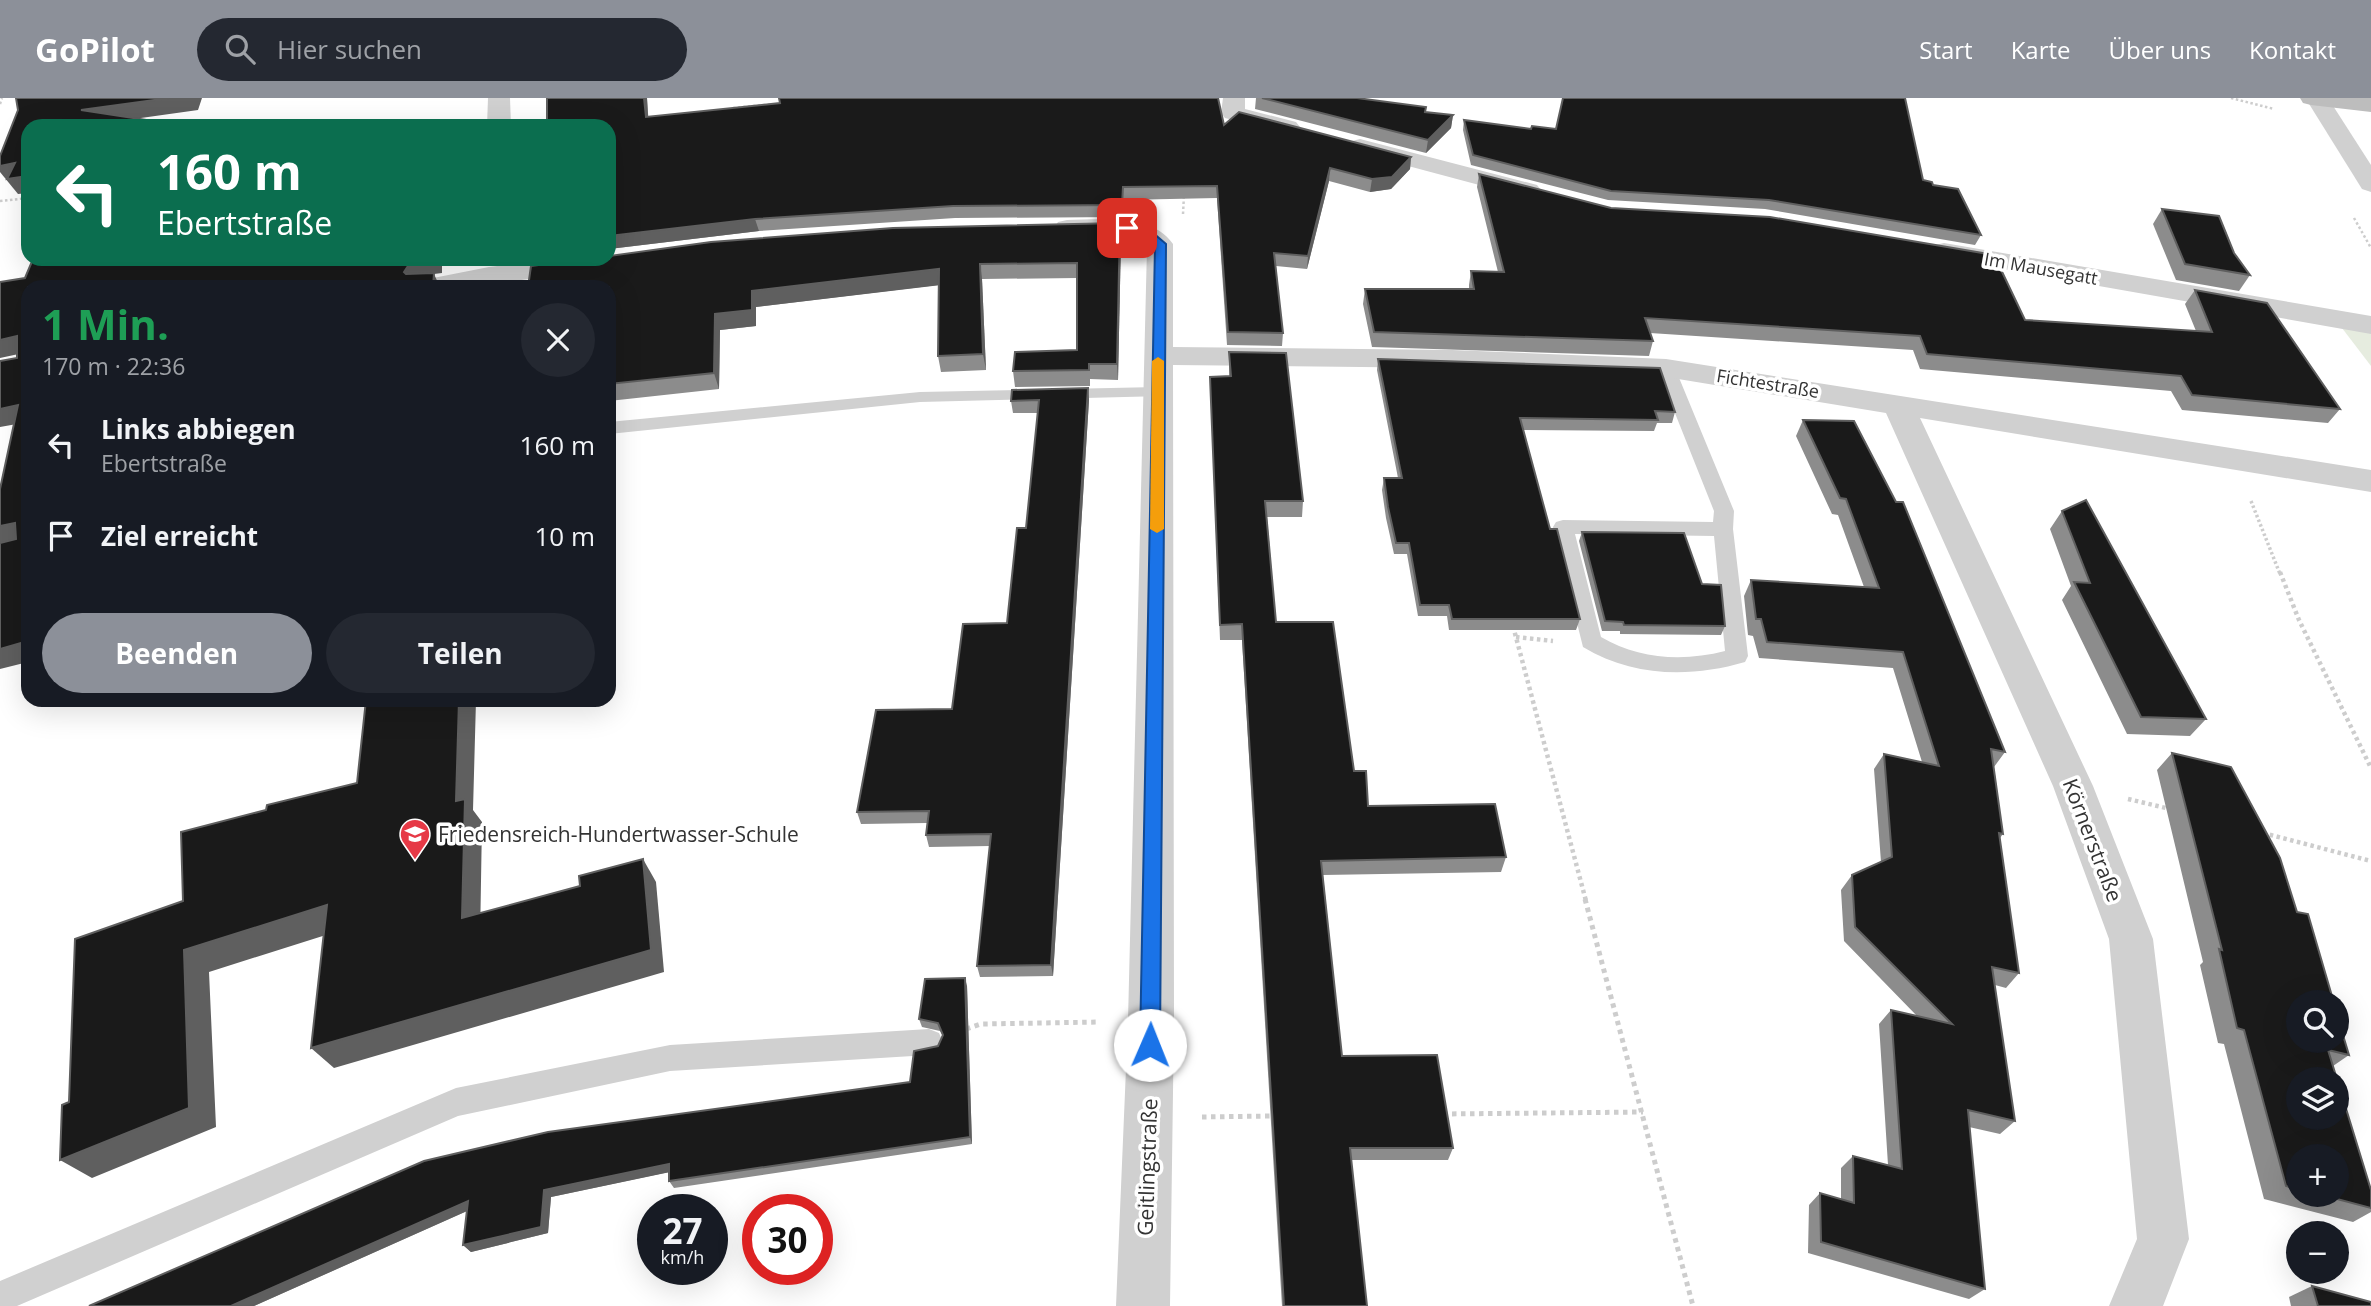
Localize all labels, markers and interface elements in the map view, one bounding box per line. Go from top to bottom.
search box [197,18,687,81]
text: GoPilot [35,27,155,72]
icon: search [221,30,259,68]
text: Hier suchen [277,31,422,67]
text: Start [1919,33,1973,66]
text: Karte [2011,33,2071,66]
text: Über uns [2109,33,2211,66]
text: Kontakt [2249,33,2336,66]
text: 160 m [157,138,302,204]
icon: left [42,147,133,238]
pin [1097,198,1157,258]
text: Ebertstraße [157,201,332,244]
icon: arrive [1108,209,1146,247]
street label: Im Mausegatt [1982,246,2100,290]
text: 1 Min. [42,295,169,352]
button: close [521,303,595,377]
text: 170 m · 22:36 [42,350,185,382]
street label: Fichtestraße [1715,363,1821,403]
text: Links abbiegen [101,411,296,447]
icon: left [42,426,80,464]
text: 160 m [520,427,595,463]
text: Ebertstraße [101,447,227,479]
icon: arrive [42,517,80,555]
text: Ziel erreicht [101,518,258,554]
text: 10 m [534,518,595,554]
button: Beenden [42,613,312,693]
button: Teilen [326,613,595,693]
street label: Körnerstraße [2057,774,2129,906]
school or university icon: Friedensreich-Hundertwasser-Schule [398,817,432,861]
place label: Friedensreich-Hundertwasser-Schule [438,820,799,848]
map controls [2286,990,2349,1284]
button: search [2286,990,2349,1053]
position arrow [1113,1008,1187,1082]
button: layers [2286,1067,2349,1130]
street label: Geitlingstraße [1131,1098,1163,1236]
button: + [2286,1144,2349,1207]
speed limit sign: 30 [742,1194,833,1285]
text: 27 [662,1207,703,1254]
button: − [2286,1221,2349,1284]
text: km/h [661,1245,704,1269]

